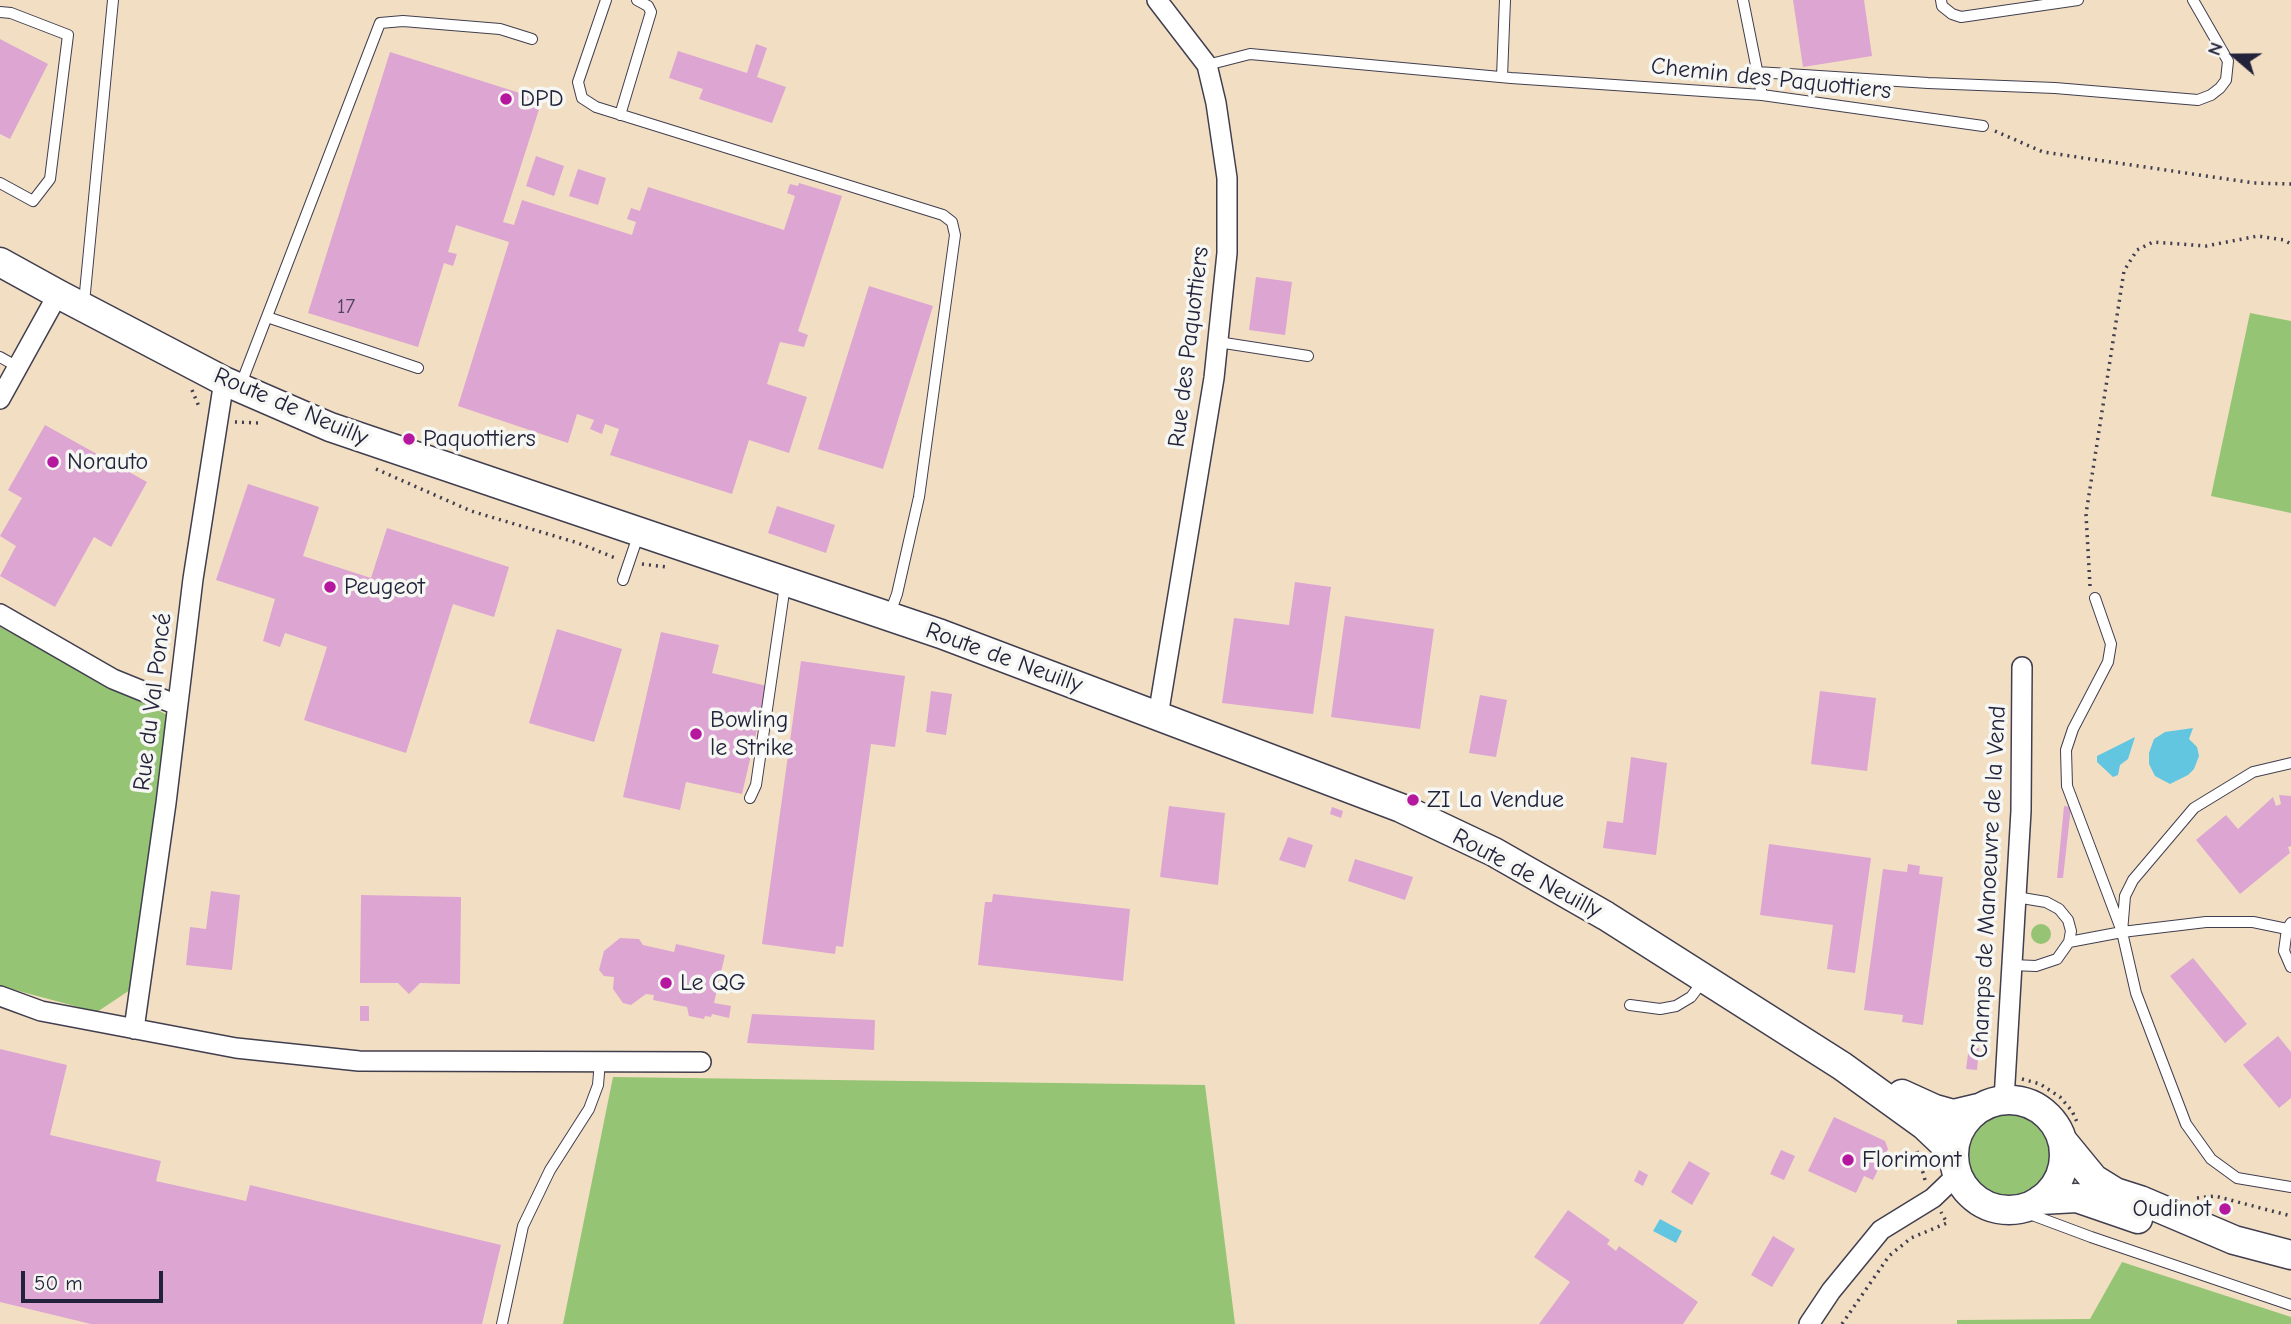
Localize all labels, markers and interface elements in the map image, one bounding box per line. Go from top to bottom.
north arrow [2200,21,2270,91]
text: N [2203,39,2228,58]
street label: Chemin des Paquottiers [1649,52,1893,106]
place label: DPD [520,85,564,113]
marker: DPD [498,91,514,107]
street label: Rue des Paquottiers [1162,245,1216,449]
house number: 17 [337,294,355,320]
street label: Route de Neuilly [210,362,372,452]
place label: Paquottiers [423,425,536,453]
marker: Paquottiers [401,431,417,447]
place label: Norauto [67,448,148,476]
marker: Norauto [45,454,61,470]
place label: Peugeot [344,573,425,601]
marker: Peugeot [322,579,338,595]
street label: Rue du Val Poncé [128,612,178,792]
street label: Route de Neuilly [922,616,1086,700]
street label: Champs de Manoeuvre de la Vend [1965,705,2013,1059]
place label: Bowling le Strike [710,706,794,762]
marker: Bowling le Strike [688,726,704,742]
place label: ZI La Vendue [1427,786,1564,814]
marker: ZI La Vendue [1405,792,1421,808]
street label: Route de Neuilly [1448,823,1606,925]
place label: Le QG [680,969,746,997]
marker: Le QG [658,975,674,991]
place label: Florimont [1862,1146,1961,1174]
marker: Florimont [1840,1152,1856,1168]
place label: Oudinot [2133,1195,2211,1223]
marker: Oudinot [2217,1201,2233,1217]
scale bar [24,1258,166,1302]
text: 50 m [34,1271,83,1295]

